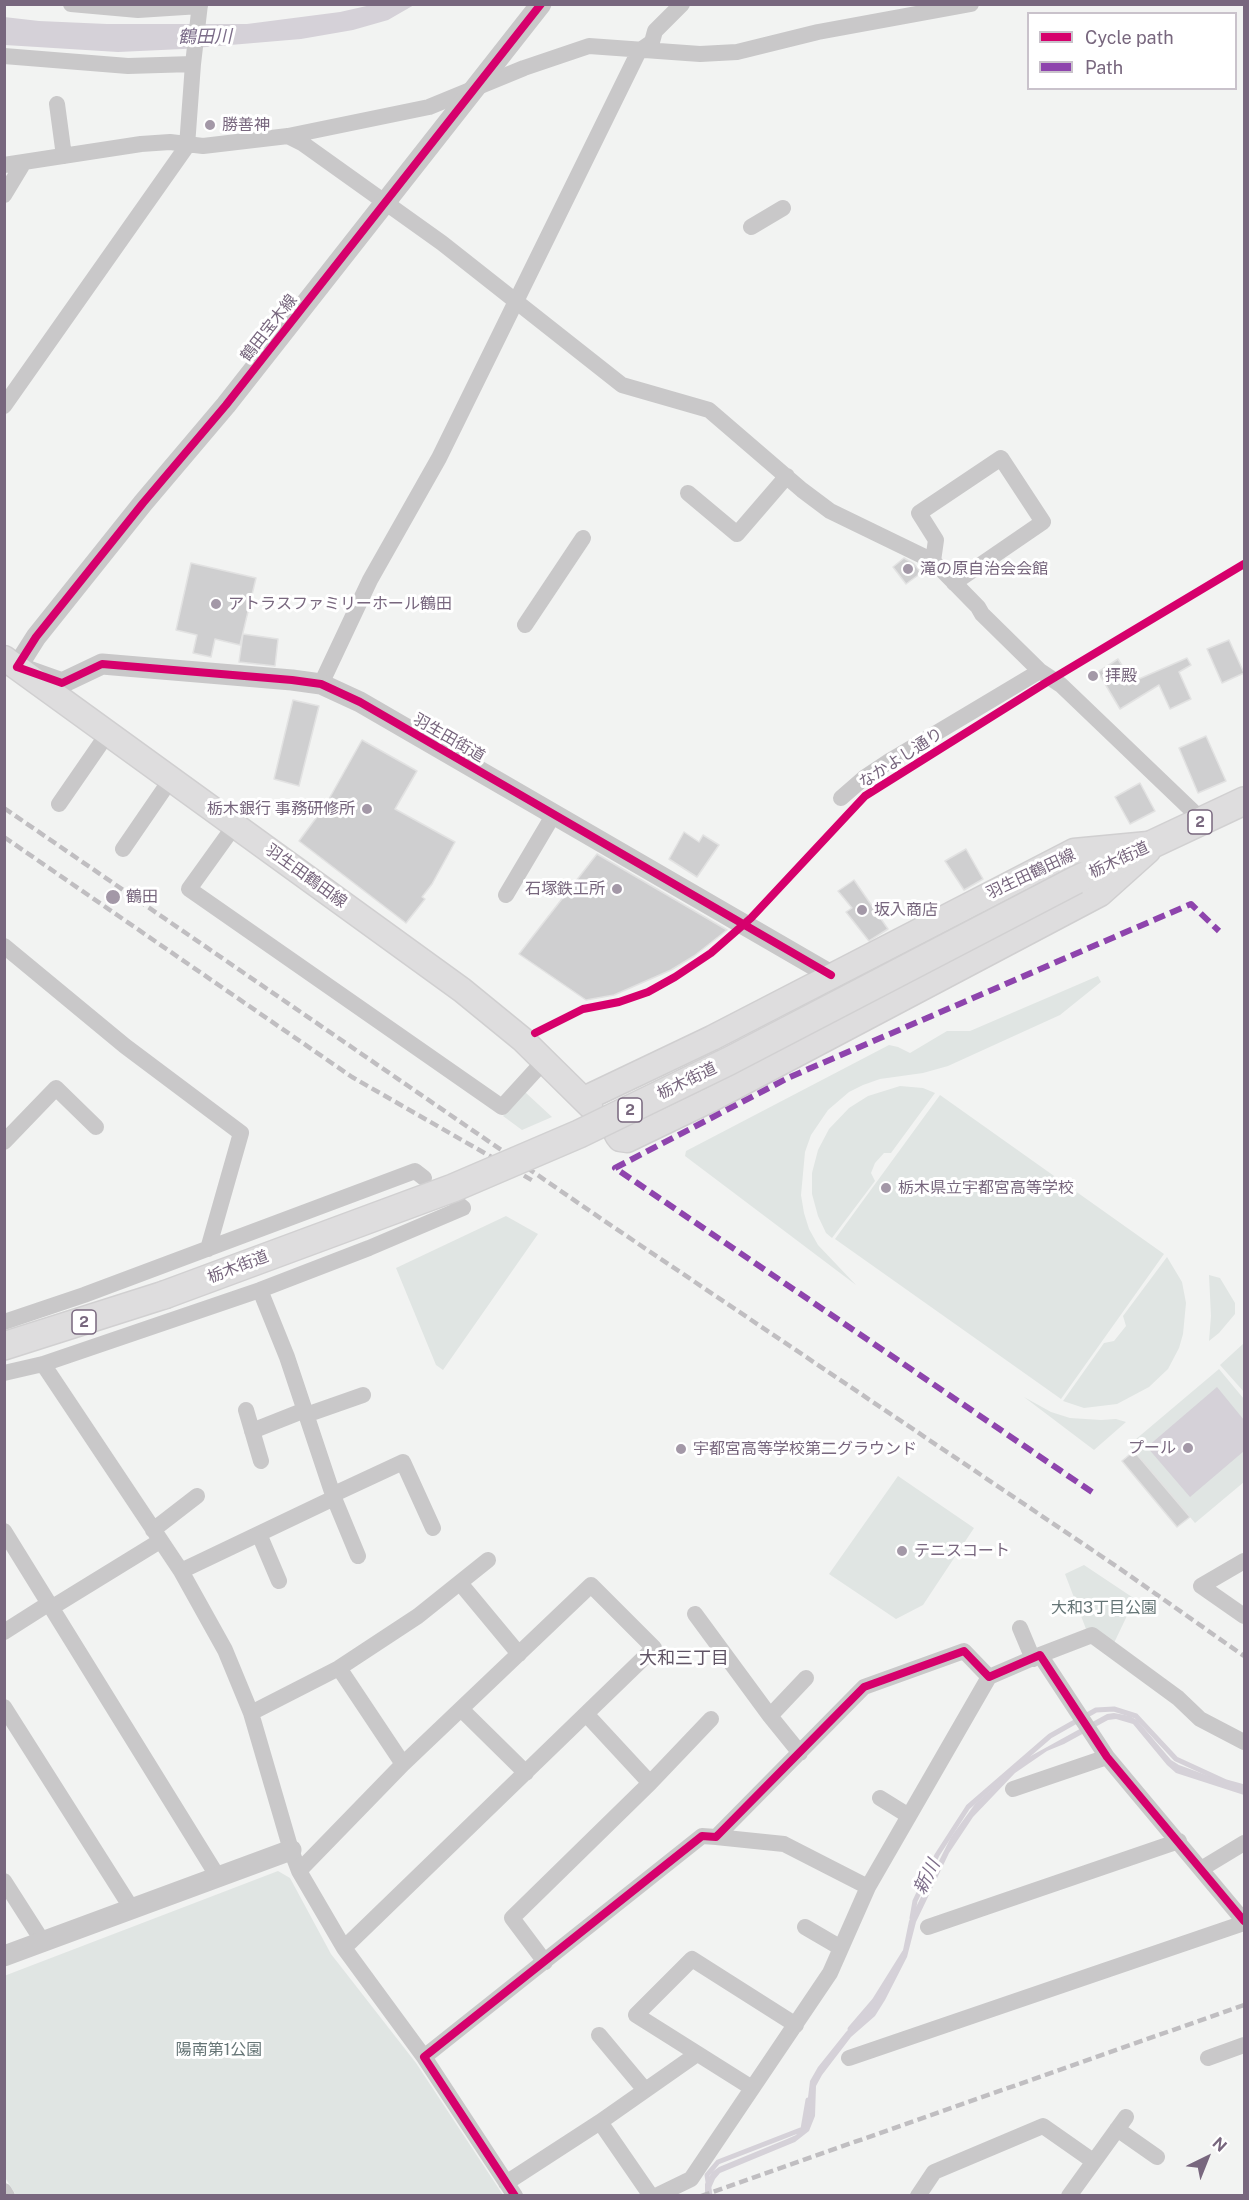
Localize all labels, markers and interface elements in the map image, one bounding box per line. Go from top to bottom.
legend [1027,12,1237,90]
water label: 鶴田川 [178,26,232,48]
text: Cycle path [1085,27,1174,48]
text: Path [1085,57,1123,78]
place label: 勝善神 [222,115,270,135]
marker: 勝善神 [203,118,217,132]
street label: 鶴田宝木線 [237,291,301,365]
place label: 滝の原自治会会館 [920,559,1048,579]
marker: 滝の原自治会会館 [901,562,915,576]
place label: アトラスファミリーホール鶴田 [228,594,452,614]
marker: アトラスファミリーホール鶴田 [209,597,223,611]
place label: 拝殿 [1105,666,1137,686]
marker: 拝殿 [1086,669,1100,683]
street label: 羽生田街道 [410,710,488,766]
street label: なかよし通り [856,724,946,792]
place label: 栃木銀行 事務研修所 [207,799,355,819]
marker: 栃木銀行 事務研修所 [360,802,374,816]
road number: 2 [1188,810,1212,834]
street label: 栃木街道 [1086,838,1152,882]
street label: 羽生田鶴田線 [262,840,350,912]
street label: 羽生田鶴田線 [983,845,1079,903]
place label: 石塚鉄工所 [525,879,605,899]
marker: 石塚鉄工所 [610,882,624,896]
place label: 鶴田 [126,887,158,907]
marker: 鶴田 [104,888,122,906]
place label: 坂入商店 [874,900,938,920]
marker: 坂入商店 [855,903,869,917]
street label: 栃木街道 [654,1058,720,1104]
road number: 2 [618,1098,642,1122]
place label: 栃木県立宇都宮高等学校 [898,1178,1074,1198]
marker: 栃木県立宇都宮高等学校 [879,1181,893,1195]
street label: 栃木街道 [205,1247,271,1287]
road number: 2 [72,1310,96,1334]
place label: プール [1128,1438,1176,1458]
place label: 宇都宮高等学校第二グラウンド [693,1439,917,1459]
marker: プール [1181,1441,1195,1455]
marker: 宇都宮高等学校第二グラウンド [674,1442,688,1456]
place label: テニスコート [914,1541,1010,1561]
marker: テニスコート [895,1544,909,1558]
park label: 大和3丁目公園 [1051,1598,1157,1618]
district label: 大和三丁目 [639,1647,729,1669]
water label: 新川 [909,1856,945,1898]
park label: 陽南第1公園 [176,2040,262,2060]
north arrow [1177,2128,1237,2188]
text: N [1209,2133,1231,2156]

